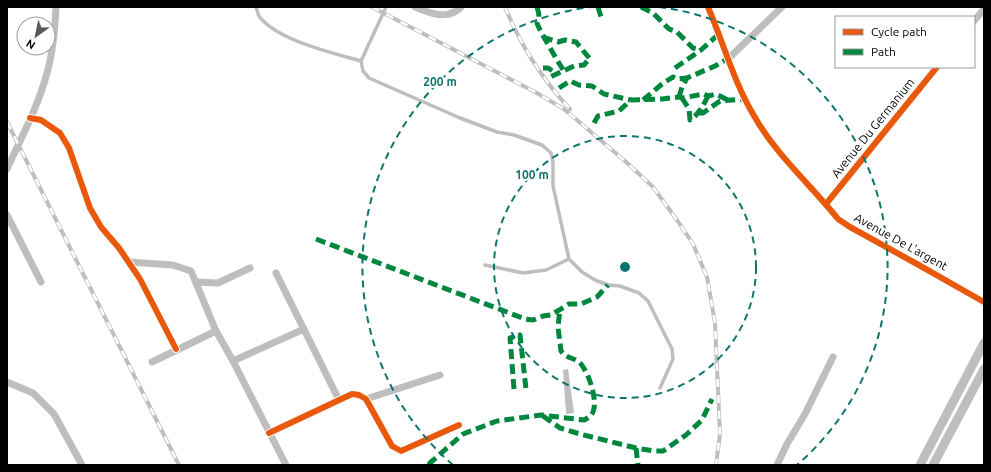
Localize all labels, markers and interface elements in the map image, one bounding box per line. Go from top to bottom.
north arrow [16,16,56,56]
legend [835,16,975,68]
text: Cycle path [871,25,927,38]
text: N [24,37,37,52]
text: Path [871,45,896,58]
text: 200 m [423,75,457,88]
street label: Avenue Du Germanium [829,75,917,180]
text: 100 m [515,168,549,181]
street label: Avenue De L'argent [852,211,950,273]
centre of rings [618,260,632,274]

